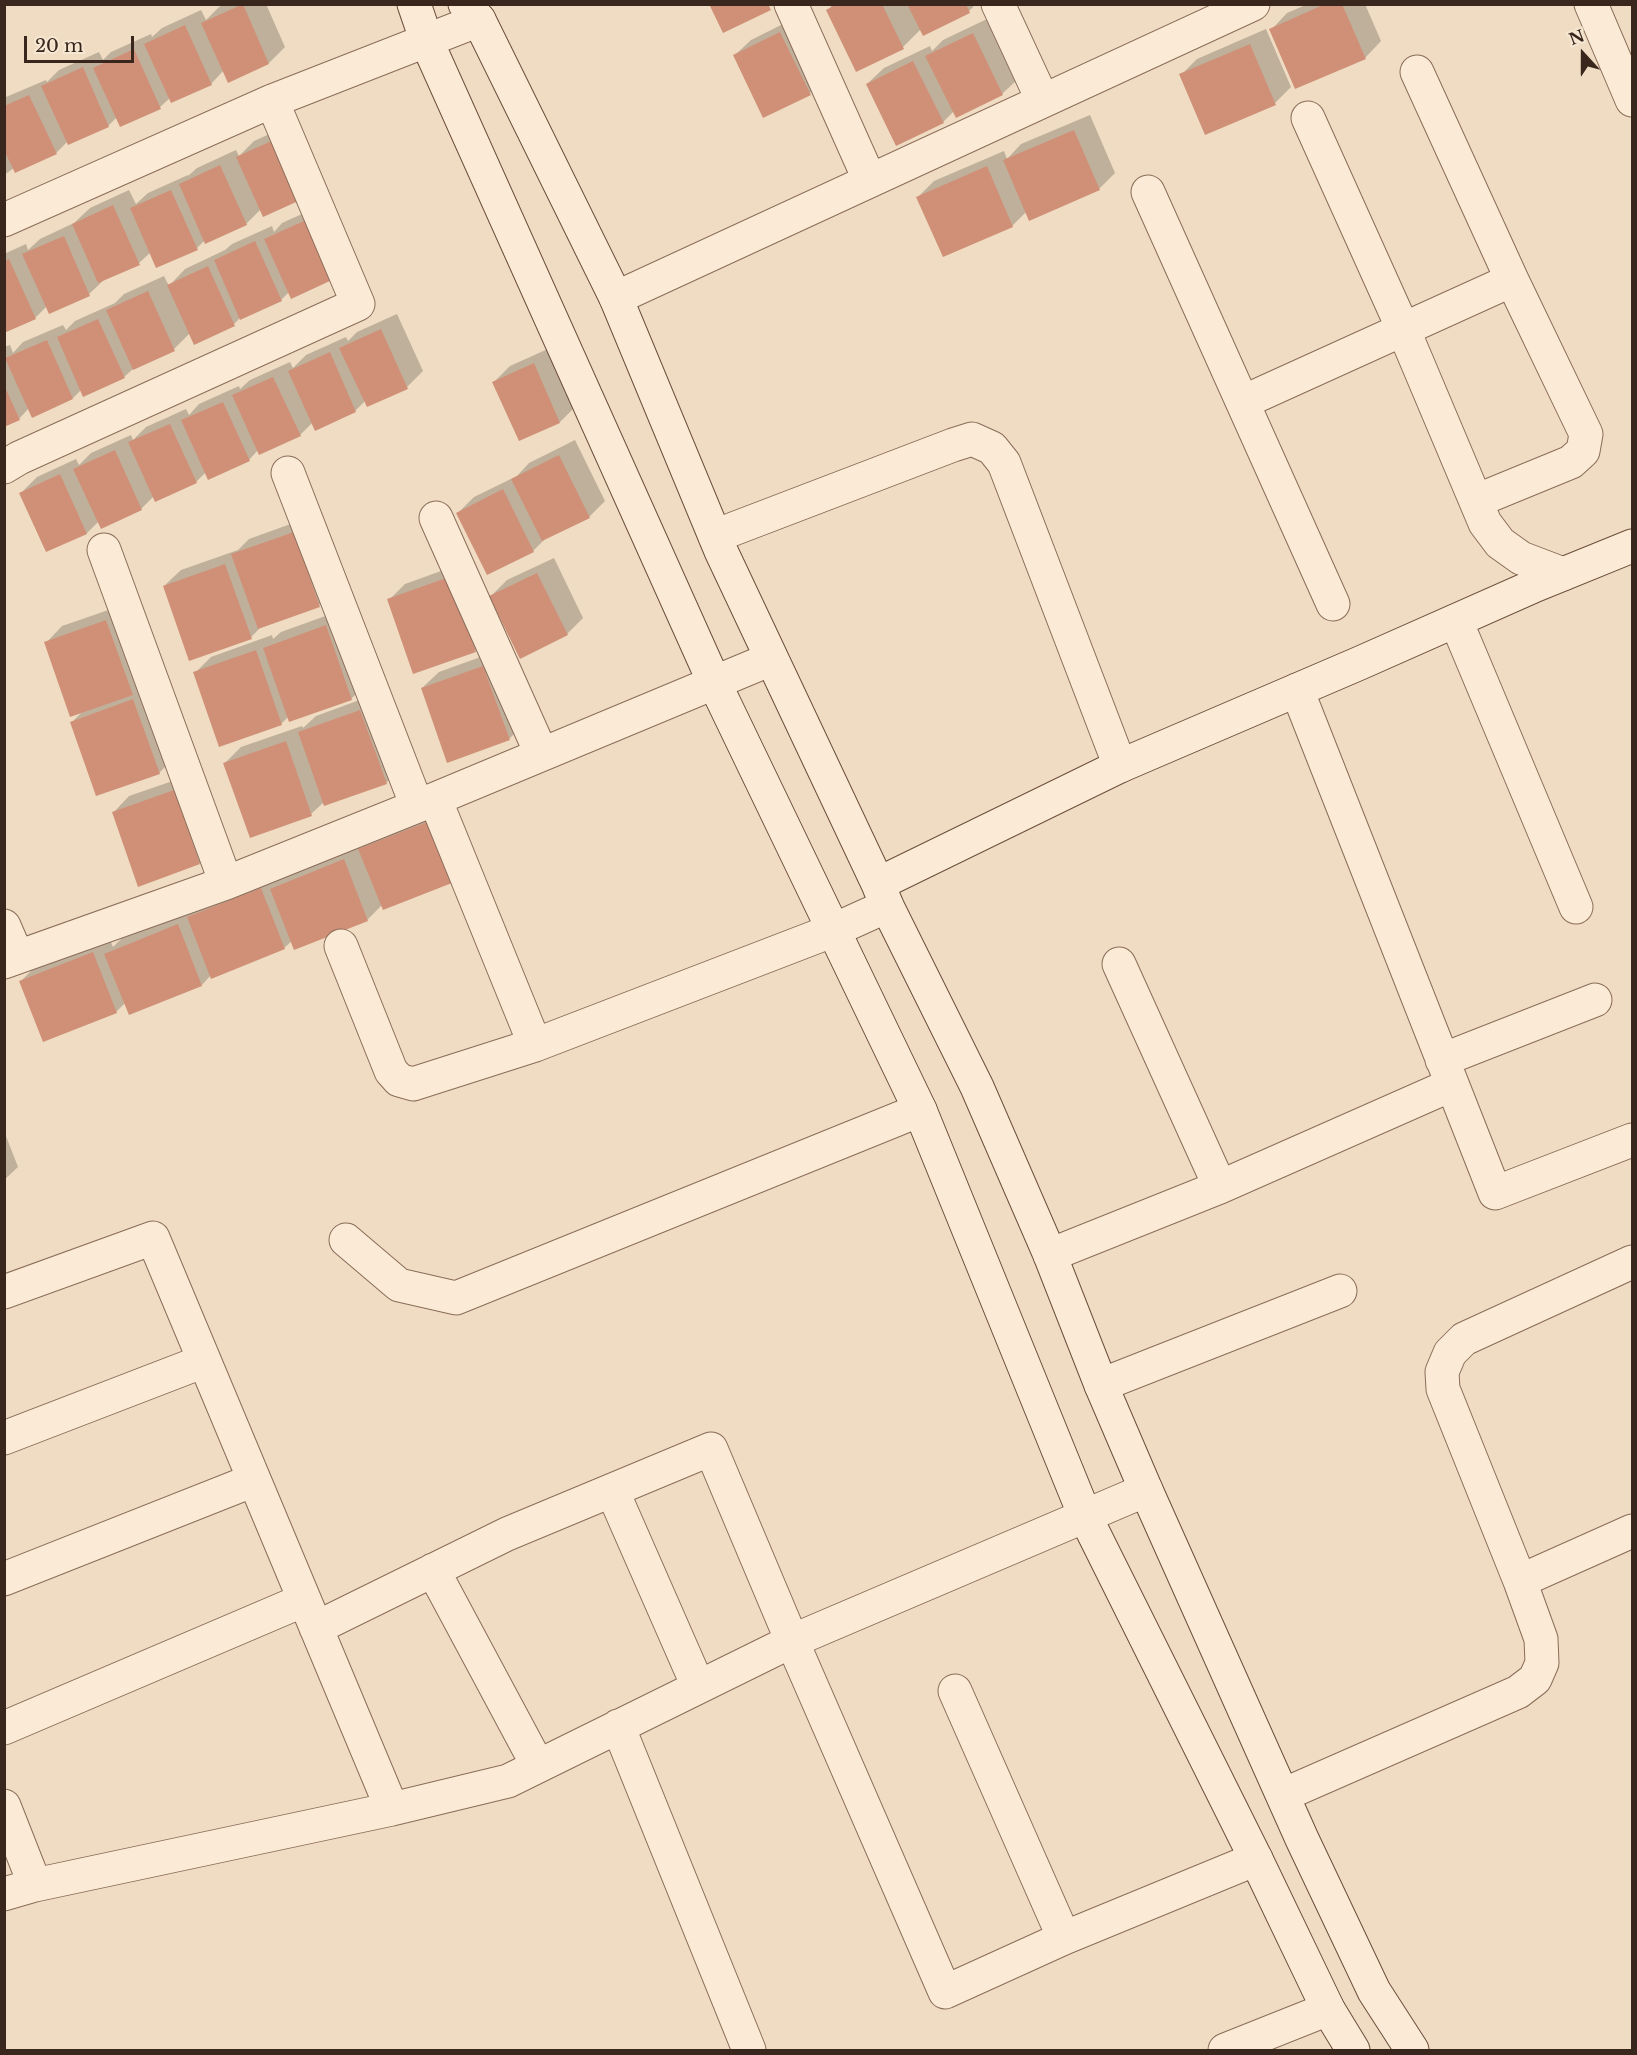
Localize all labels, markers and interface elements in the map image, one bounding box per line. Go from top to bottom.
scale bar [27,24,136,62]
north arrow [1553,24,1613,84]
text: N [1566,25,1587,49]
text: 20 m [35,35,83,57]

